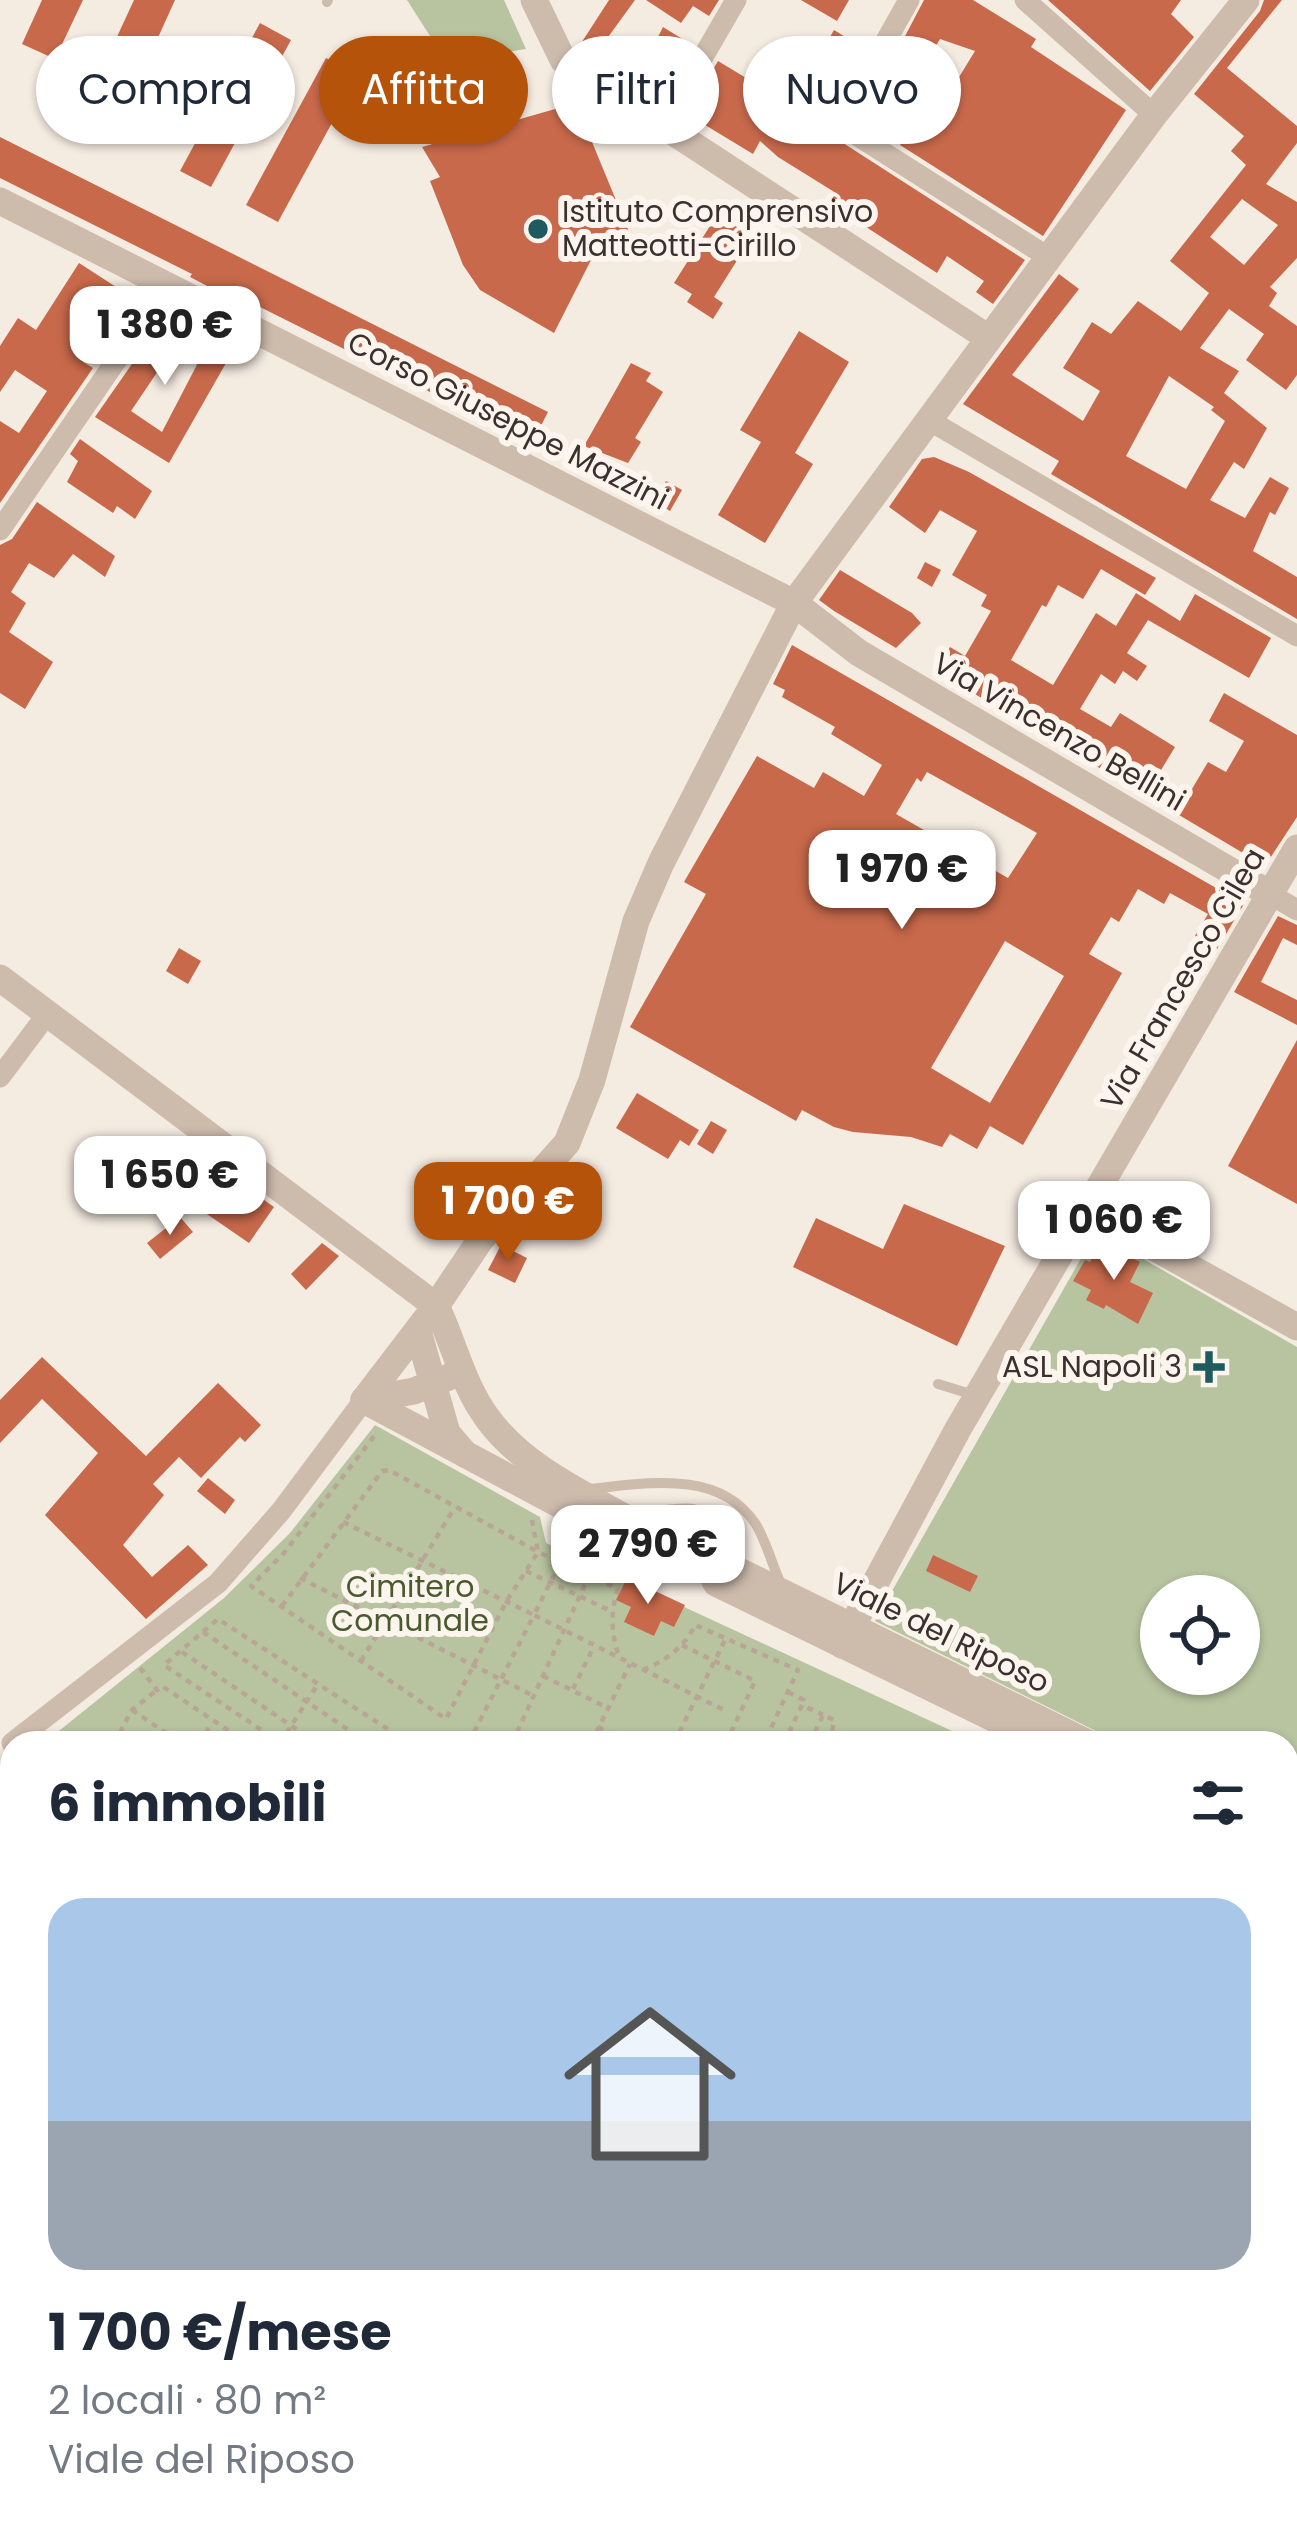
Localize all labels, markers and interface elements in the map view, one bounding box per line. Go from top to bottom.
chip: Compra [36,36,295,144]
chip: Affitta [319,36,528,144]
chip: Filtri [552,36,719,144]
chip: Nuovo [743,36,961,144]
place label: Istituto Comprensivo Matteotti-Cirillo [562,190,873,267]
marker: Istituto Comprensivo Matteotti-Cirillo [525,216,551,242]
pin: 1 380 € [54,286,276,388]
text: 1 380 € [97,297,233,352]
street label: Corso Giuseppe Mazzini [340,321,676,520]
street label: Via Vincenzo Bellini [925,642,1194,822]
pin: 1 970 € [791,830,1013,932]
street label: Via Francesco Cilea [1090,840,1275,1118]
text: 1 970 € [836,841,968,896]
pin: 1 650 € [59,1136,281,1238]
text: 1 650 € [101,1147,239,1202]
pin: 1 700 € [397,1162,619,1264]
text: 1 700 € [441,1173,575,1228]
pin: 1 060 € [1003,1181,1225,1283]
text: 1 060 € [1045,1192,1183,1247]
place label: ASL Napoli 3 [1002,1345,1182,1388]
marker: ASL Napoli 3 [1193,1351,1225,1383]
pin: 2 790 € [537,1505,759,1607]
text: 2 790 € [578,1516,718,1571]
street label: Viale del Riposo [826,1561,1057,1704]
park label: Cimitero Comunale [331,1565,489,1642]
map controls [1140,1575,1260,1695]
button: locate [1140,1575,1260,1695]
text: 6 immobili [48,1767,327,1839]
icon: filters [1185,1770,1251,1836]
icon: home [542,1976,758,2192]
text: 1 700 €/mese [48,2296,392,2368]
text: 2 locali · 80 m² [48,2373,326,2428]
text: Viale del Riposo [48,2432,355,2487]

